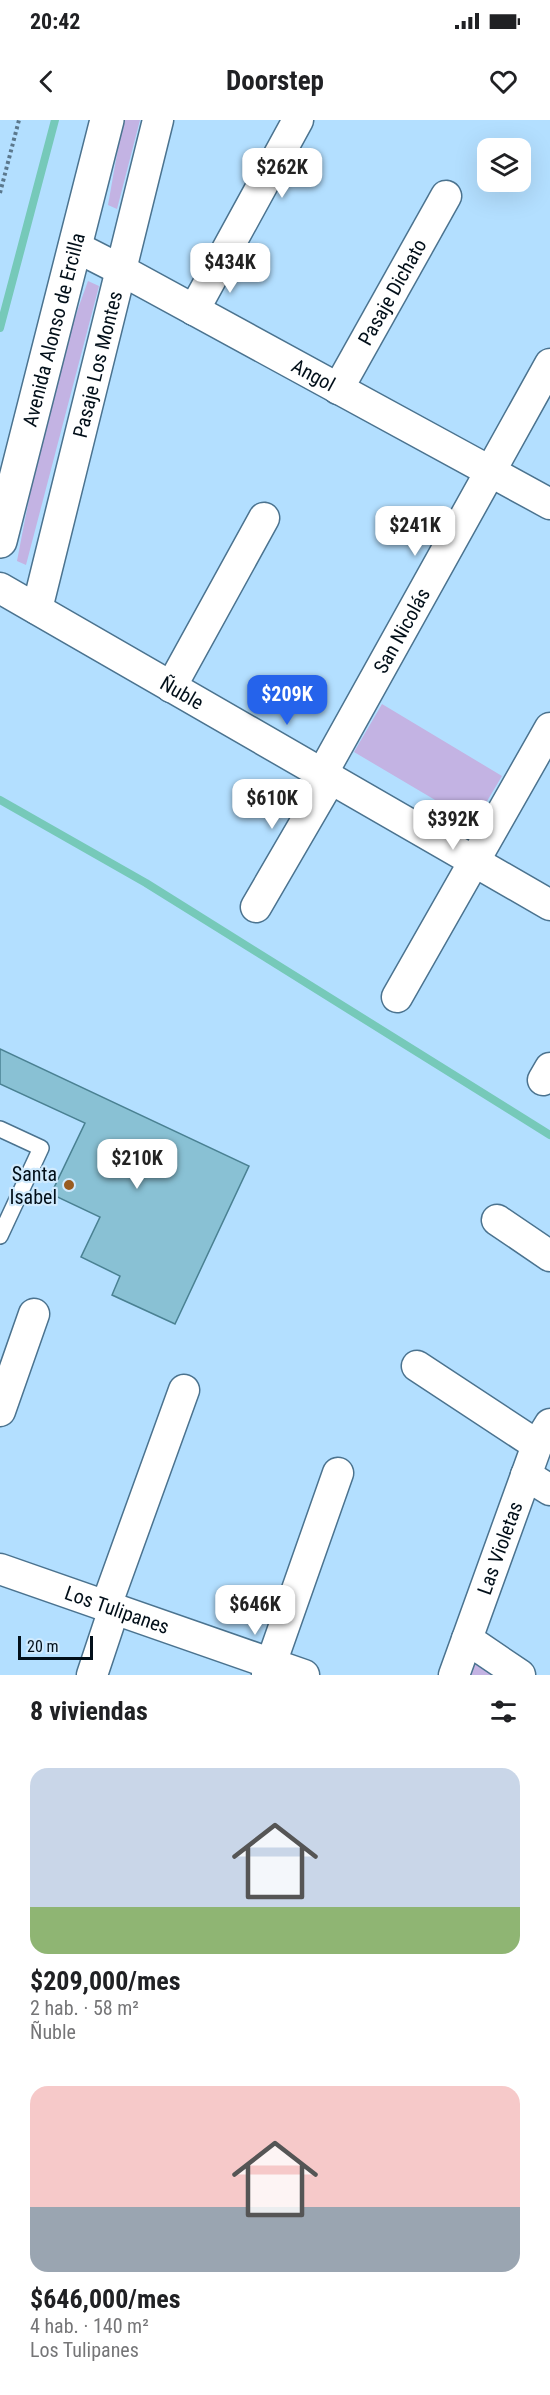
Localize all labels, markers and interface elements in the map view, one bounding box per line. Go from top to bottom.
text: 20:42 [30,9,81,34]
icon: back [30,65,63,98]
text: Doorstep [226,65,324,97]
icon: heart [487,65,520,98]
map controls [477,138,531,192]
button: layers [477,138,531,192]
pin: $262K [240,148,324,199]
text: $262K [256,155,308,179]
street label: Avenida Alonso de Ercilla [18,230,90,429]
street label: Pasaje Dichato [353,235,432,350]
pin: $434K [188,243,272,294]
text: $434K [204,250,256,274]
street label: Pasaje Los Montes [68,289,127,440]
street label: Angol [288,353,339,396]
pin: $241K [373,506,457,557]
text: $241K [389,513,441,537]
street label: San Nicolás [368,584,435,678]
street label: Ñuble [156,671,208,715]
pin: $209K [245,675,329,726]
text: $209K [261,682,313,706]
pin: $610K [230,779,314,830]
text: $610K [246,786,298,810]
pin: $392K [411,800,495,851]
text: $392K [427,807,479,831]
pin: $210K [95,1139,179,1190]
text: $210K [111,1146,163,1170]
place label: Santa Isabel [9,1162,57,1209]
marker: Santa Isabel [62,1178,76,1192]
street label: Las Violetas [472,1498,528,1598]
street label: Los Tulipanes [62,1581,172,1639]
pin: $646K [213,1585,297,1636]
text: $646K [229,1592,281,1616]
scale bar [18,1633,93,1660]
text: 20 m [27,1637,59,1656]
icon: filters [487,1695,520,1728]
text: 8 viviendas [30,1696,148,1726]
icon: home [221,1807,329,1915]
text: $209,000/mes [30,1966,181,1996]
text: 2 hab. · 58 m² [30,1996,139,2020]
text: Ñuble [30,2020,76,2044]
icon: home [221,2125,329,2233]
text: $646,000/mes [30,2284,181,2314]
text: 4 hab. · 140 m² [30,2314,149,2338]
text: Los Tulipanes [30,2338,139,2362]

